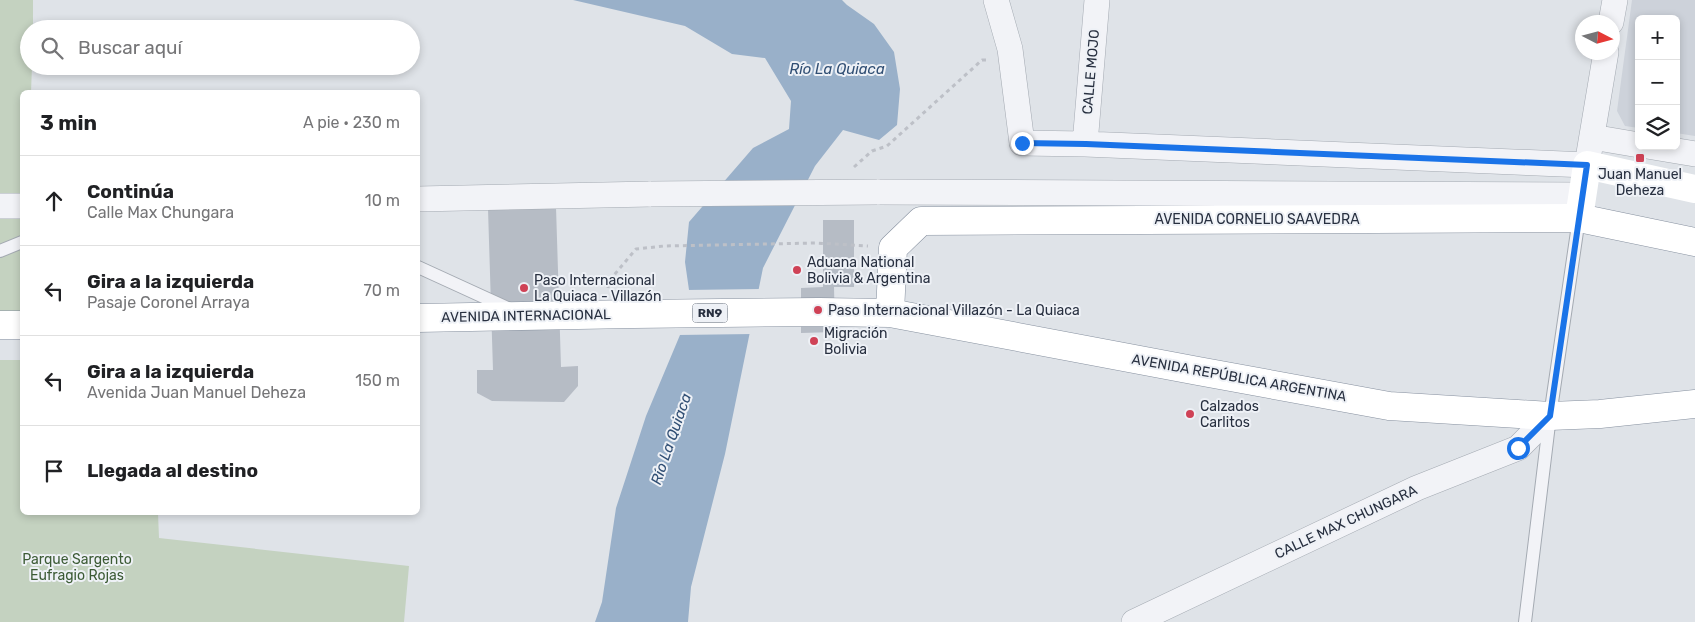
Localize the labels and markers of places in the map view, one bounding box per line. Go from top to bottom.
marker: Juan Manuel Deheza [1634,152,1646,164]
place label: Juan Manuel Deheza [1598,166,1682,199]
place label: Aduana National Bolivia & Argentina [807,254,930,287]
marker: Aduana National Bolivia & Argentina [791,264,803,276]
place label: Paso Internacional La Quiaca - Villazón [534,272,661,305]
marker: Paso Internacional La Quiaca - Villazón [518,282,530,294]
place label: Paso Internacional Villazón - La Quiaca [828,302,1080,319]
marker: Paso Internacional Villazón - La Quiaca [812,304,824,316]
place label: Migración Bolivia [824,325,887,358]
marker: Migración Bolivia [808,335,820,347]
place label: Calzados Carlitos [1200,398,1259,431]
marker: Calzados Carlitos [1184,408,1196,420]

